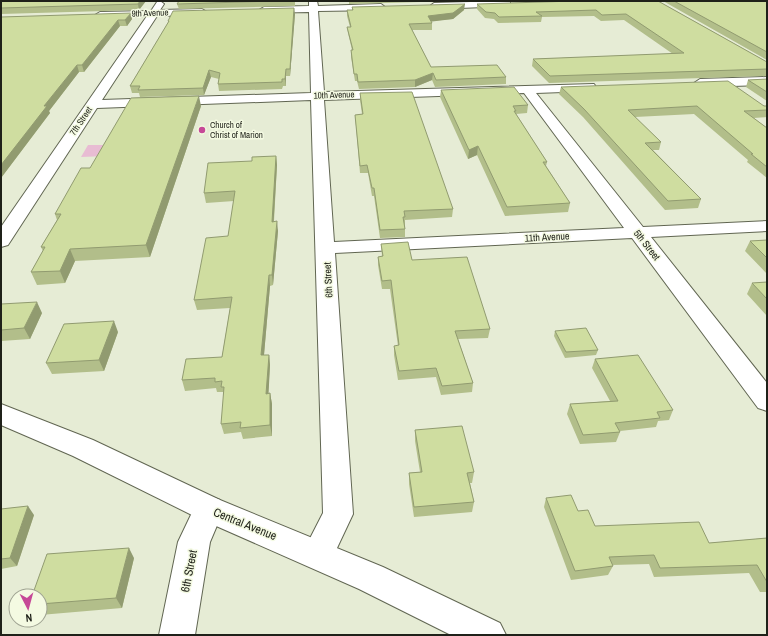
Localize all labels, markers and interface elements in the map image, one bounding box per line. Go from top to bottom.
street label: 9th Avenue [131,6,169,20]
street label: 10th Avenue [313,88,355,102]
street label: 7th Street [67,104,95,138]
place label: Church of Christ of Marion [210,119,263,141]
marker: Church of Christ of Marion [197,125,207,135]
street label: 5th Street [631,227,664,264]
street label: 11th Avenue [524,229,570,245]
street label: 6th Street [321,261,335,298]
street label: Central Avenue [211,504,279,544]
street label: 6th Street [177,548,201,593]
north arrow [8,588,48,628]
text: N [25,611,33,625]

